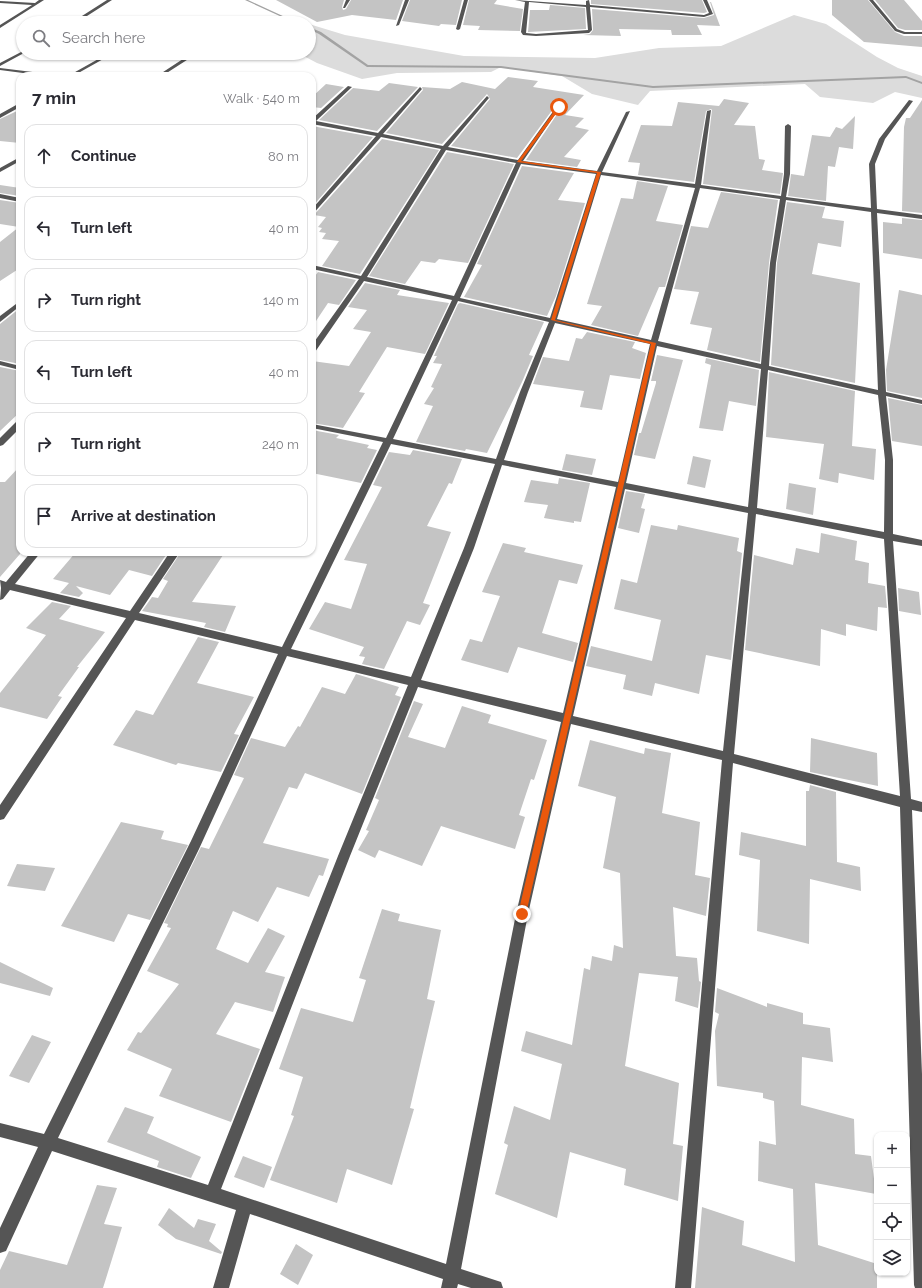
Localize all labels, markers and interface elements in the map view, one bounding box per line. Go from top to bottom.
search box [16,16,316,60]
icon: search [30,27,52,49]
text: Search here [62,29,145,47]
text: 7 min [32,88,76,108]
text: Walk · 540 m [223,91,300,106]
route start [550,98,568,116]
icon: ahead [33,145,55,167]
text: Continue [71,147,136,165]
text: 80 m [268,149,299,164]
icon: left [33,217,55,239]
text: Turn left [71,219,132,237]
text: 40 m [269,221,299,236]
icon: right [33,289,55,311]
text: Turn right [71,291,141,309]
text: 140 m [263,293,299,308]
icon: left [33,361,55,383]
text: Turn left [71,363,132,381]
text: 40 m [269,365,299,380]
icon: right [33,433,55,455]
text: Turn right [71,435,141,453]
text: 240 m [262,437,299,452]
icon: arrive [33,505,55,527]
text: Arrive at destination [71,507,216,525]
route end [513,905,531,923]
map controls [874,1132,910,1276]
button: + [874,1132,910,1168]
button: − [874,1168,910,1204]
button: locate [874,1204,910,1240]
button: layers [874,1240,910,1276]

